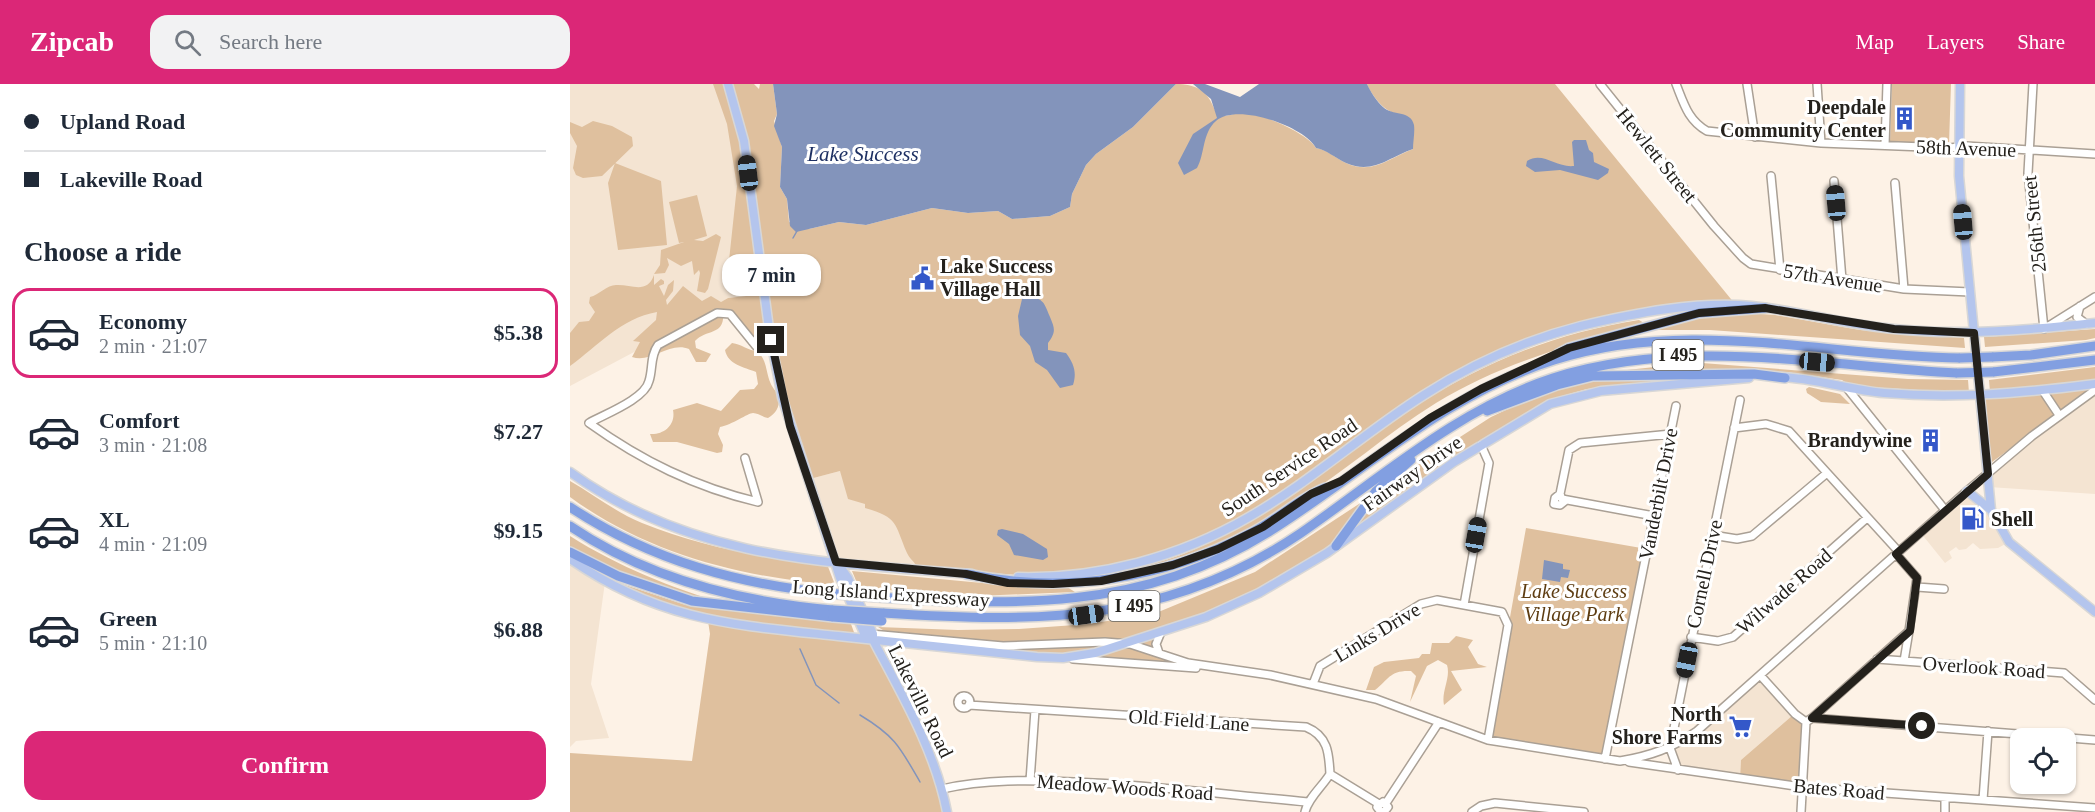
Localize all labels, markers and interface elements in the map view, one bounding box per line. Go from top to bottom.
search box [150,15,570,69]
text: Zipcab [30,26,114,57]
icon: search [171,26,204,59]
text: Search here [219,29,322,54]
text: Map [1856,30,1894,54]
text: Layers [1927,30,1984,54]
text: Share [2017,30,2065,54]
place label: Deepdale Community Center [1720,96,1886,142]
street label: Hewlett Street [1612,103,1702,207]
building icon: Deepdale Community Center [1891,105,1917,131]
text: Upland Road [60,109,185,134]
street label: 58th Avenue [1916,135,2017,161]
water label: Lake Success [806,142,919,166]
car [737,154,759,192]
text: Lakeville Road [60,167,202,192]
street label: 256th Street [2018,174,2050,273]
car [1825,184,1847,222]
car [1952,203,1974,241]
text: Choose a ride [24,237,182,267]
callout: 7 min [722,253,820,295]
place label: Lake Success Village Hall [940,255,1053,301]
street label: 57th Avenue [1782,259,1884,297]
text: 7 min [747,264,796,286]
public building icon: Lake Success Village Hall [909,265,935,291]
icon: car [27,306,81,360]
text: Economy [99,309,187,334]
text: $5.38 [494,320,543,345]
route end [757,326,784,353]
text: 2 min · 21:07 [99,335,207,357]
road number: I 495 [1652,340,1704,370]
car [1798,351,1836,373]
icon: car [27,405,81,459]
text: Comfort [99,408,180,433]
street label: South Service Road [1217,413,1361,521]
text: $7.27 [494,419,543,444]
street label: Vanderbilt Drive [1634,426,1682,562]
building icon: Brandywine [1917,427,1943,453]
place label: Brandywine [1808,429,1912,452]
street label: Fairway Drive [1358,431,1467,516]
text: 3 min · 21:08 [99,434,207,456]
icon: car [27,504,81,558]
fuel station icon: Shell [1960,506,1986,532]
text: XL [99,507,130,532]
place label: Shell [1991,508,2034,530]
car [1464,516,1488,554]
text: $9.15 [494,518,543,543]
street label: Cornell Drive [1682,518,1726,630]
text: 4 min · 21:09 [99,533,207,555]
street label: Wilwade Road [1732,544,1836,638]
street label: Long Island Expressway [792,575,990,612]
park label: Lake Success Village Park [1520,580,1627,626]
road number: I 495 [1108,591,1160,621]
street label: Links Drive [1330,598,1424,666]
icon: car [27,603,81,657]
car [1067,604,1105,626]
text: Green [99,606,157,631]
text: $6.88 [494,617,543,642]
text: 5 min · 21:10 [99,632,207,654]
street label: Lakeville Road [884,641,958,761]
car [1675,641,1699,679]
street label: Overlook Road [1922,652,2046,682]
place label: North Shore Farms [1612,703,1722,748]
street label: Old Field Lane [1128,705,1250,735]
route start [1908,712,1935,739]
supermarket icon: North Shore Farms [1727,713,1753,739]
map controls [2010,728,2076,794]
button: locate [2010,728,2076,794]
button: Confirm [24,731,546,800]
street label: Meadow Woods Road [1036,770,1214,804]
street label: Bates Road [1792,774,1886,804]

